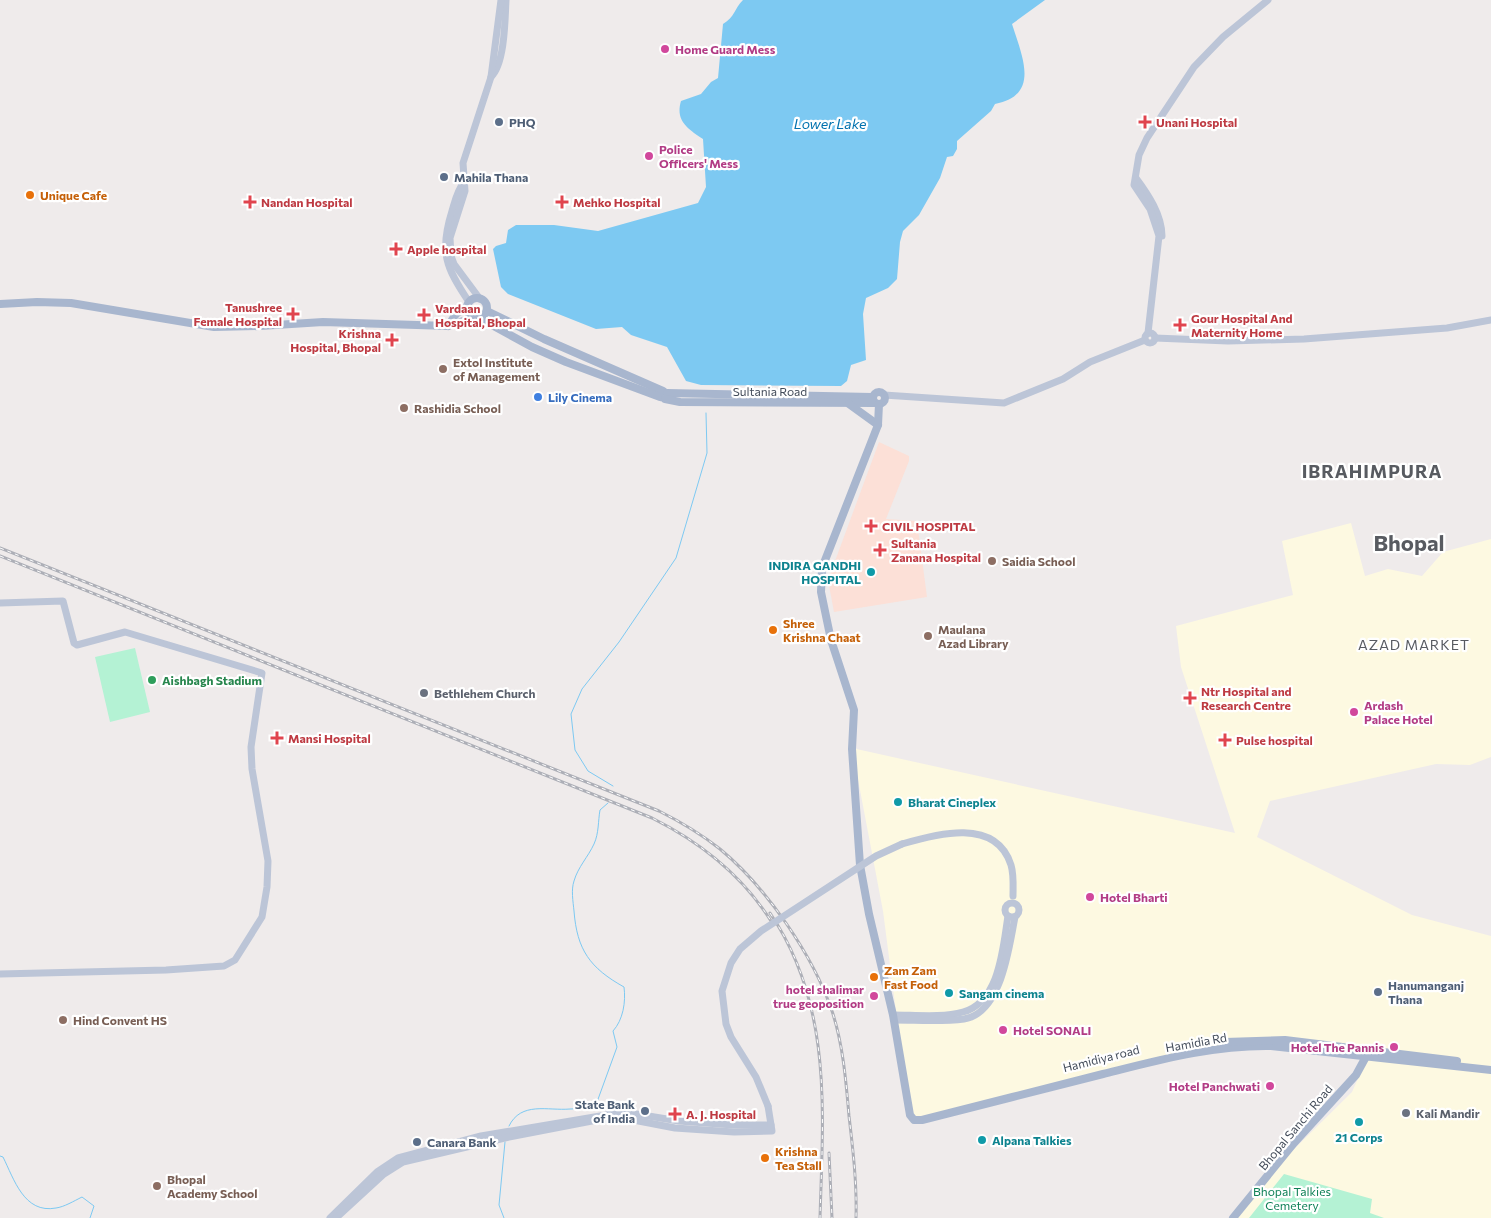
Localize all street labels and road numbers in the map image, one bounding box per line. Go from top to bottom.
street label: Sultania Road [733,384,807,398]
street label: Hamidia Rd [1164,1030,1228,1054]
street label: Hamidiya road [1061,1042,1141,1074]
street label: Bhopal Sanchi Road [1255,1081,1335,1172]

